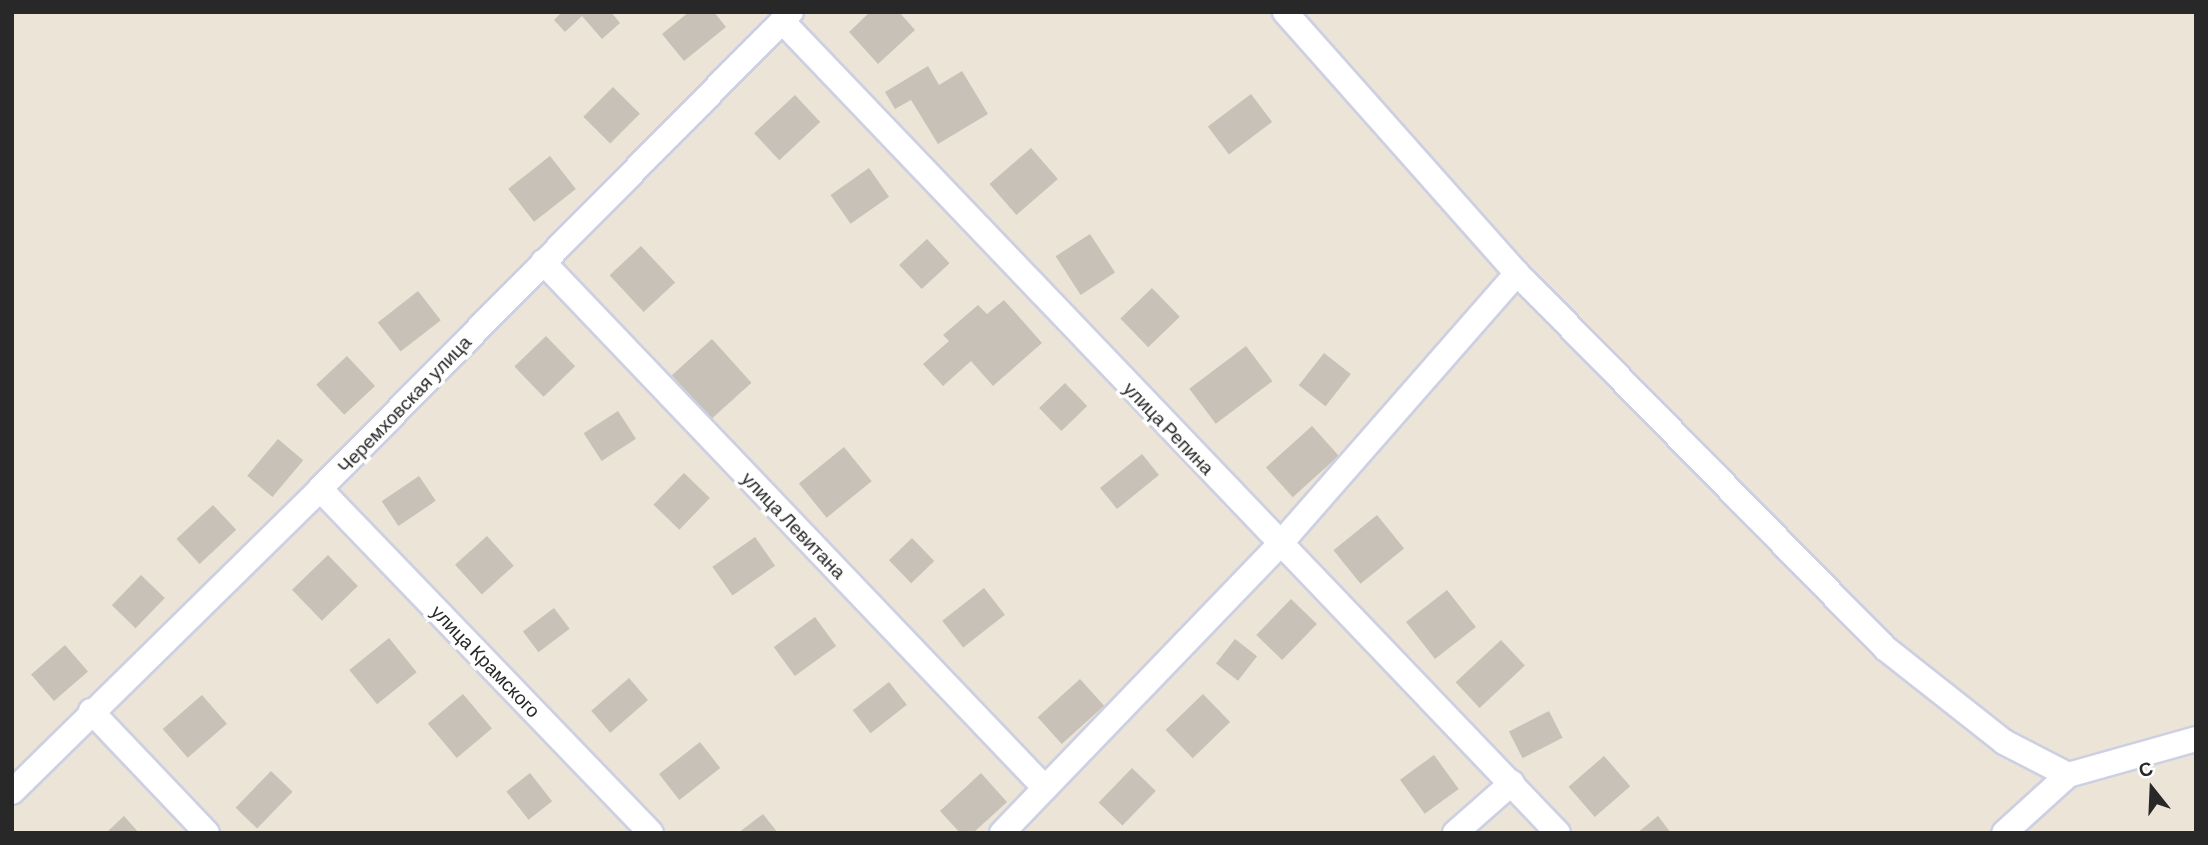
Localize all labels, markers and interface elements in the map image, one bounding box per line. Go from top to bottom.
street label: Черемховская улица [332,331,476,477]
street label: улица Репина [1119,377,1219,479]
street label: улица Левитана [737,467,851,583]
street label: улица Крамского [427,600,545,722]
north arrow [2117,754,2187,824]
text: С [2135,755,2155,782]

